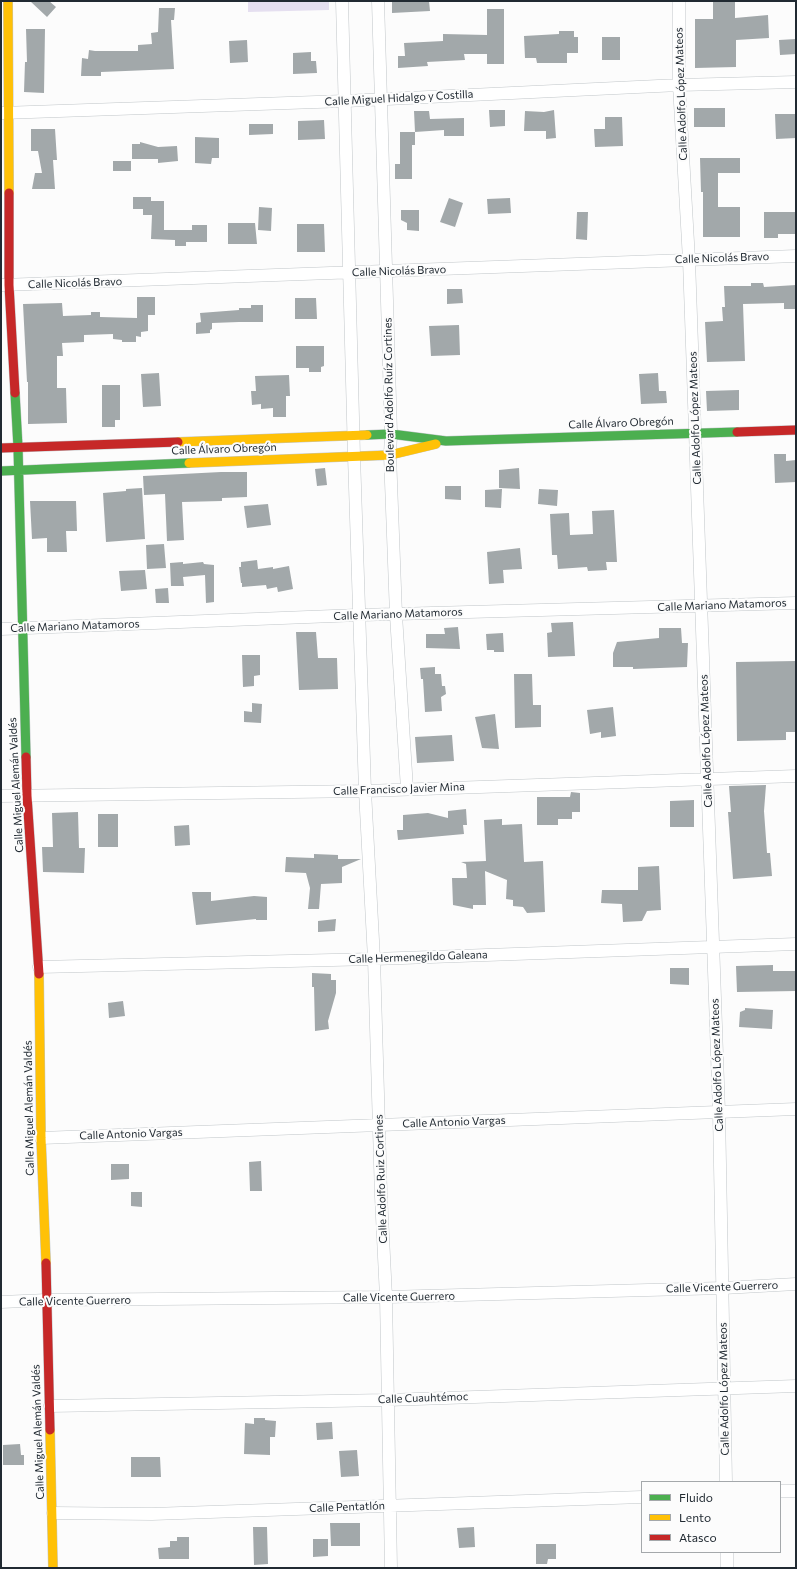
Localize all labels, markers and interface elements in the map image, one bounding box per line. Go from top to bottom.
street label: Calle Adolfo López Mateos [672,27,690,161]
street label: Calle Miguel Hidalgo y Costilla [324,88,474,108]
street label: Calle Nicolás Bravo [675,250,769,266]
street label: Calle Nicolás Bravo [352,263,446,279]
street label: Calle Nicolás Bravo [28,275,122,291]
street label: Boulevard Adolfo Ruíz Cortines [381,317,397,473]
street label: Calle Adolfo López Mateos [686,351,704,485]
street label: Calle Álvaro Obregón [568,415,674,431]
street label: Calle Álvaro Obregón [171,441,277,457]
street label: Calle Mariano Matamoros [657,596,787,614]
street label: Calle Mariano Matamoros [333,605,463,623]
street label: Calle Mariano Matamoros [10,617,140,635]
street label: Calle Adolfo López Mateos [697,674,715,808]
street label: Calle Miguel Alemán Valdés [6,717,26,853]
street label: Calle Francisco Javier Mina [333,780,465,798]
street label: Calle Hermenegildo Galeana [348,948,488,966]
street label: Calle Adolfo López Mateos [708,998,726,1132]
street label: Calle Miguel Alemán Valdés [21,1040,37,1176]
street label: Calle Adolfo Ruiz Cortines [372,1114,390,1244]
street label: Calle Antonio Vargas [402,1114,506,1130]
street label: Calle Antonio Vargas [79,1126,183,1142]
street label: Calle Vicente Guerrero [666,1278,778,1296]
street label: Calle Vicente Guerrero [343,1289,455,1305]
street label: Calle Vicente Guerrero [19,1293,131,1309]
street label: Calle Adolfo López Mateos [716,1322,732,1456]
street label: Calle Miguel Alemán Valdés [29,1364,47,1500]
street label: Calle Cuauhtémoc [378,1390,468,1406]
legend [641,1481,781,1553]
text: Fluido [679,1490,713,1504]
street label: Calle Pentatlón [309,1499,385,1515]
text: Lento [679,1510,711,1524]
text: Atasco [679,1530,717,1544]

